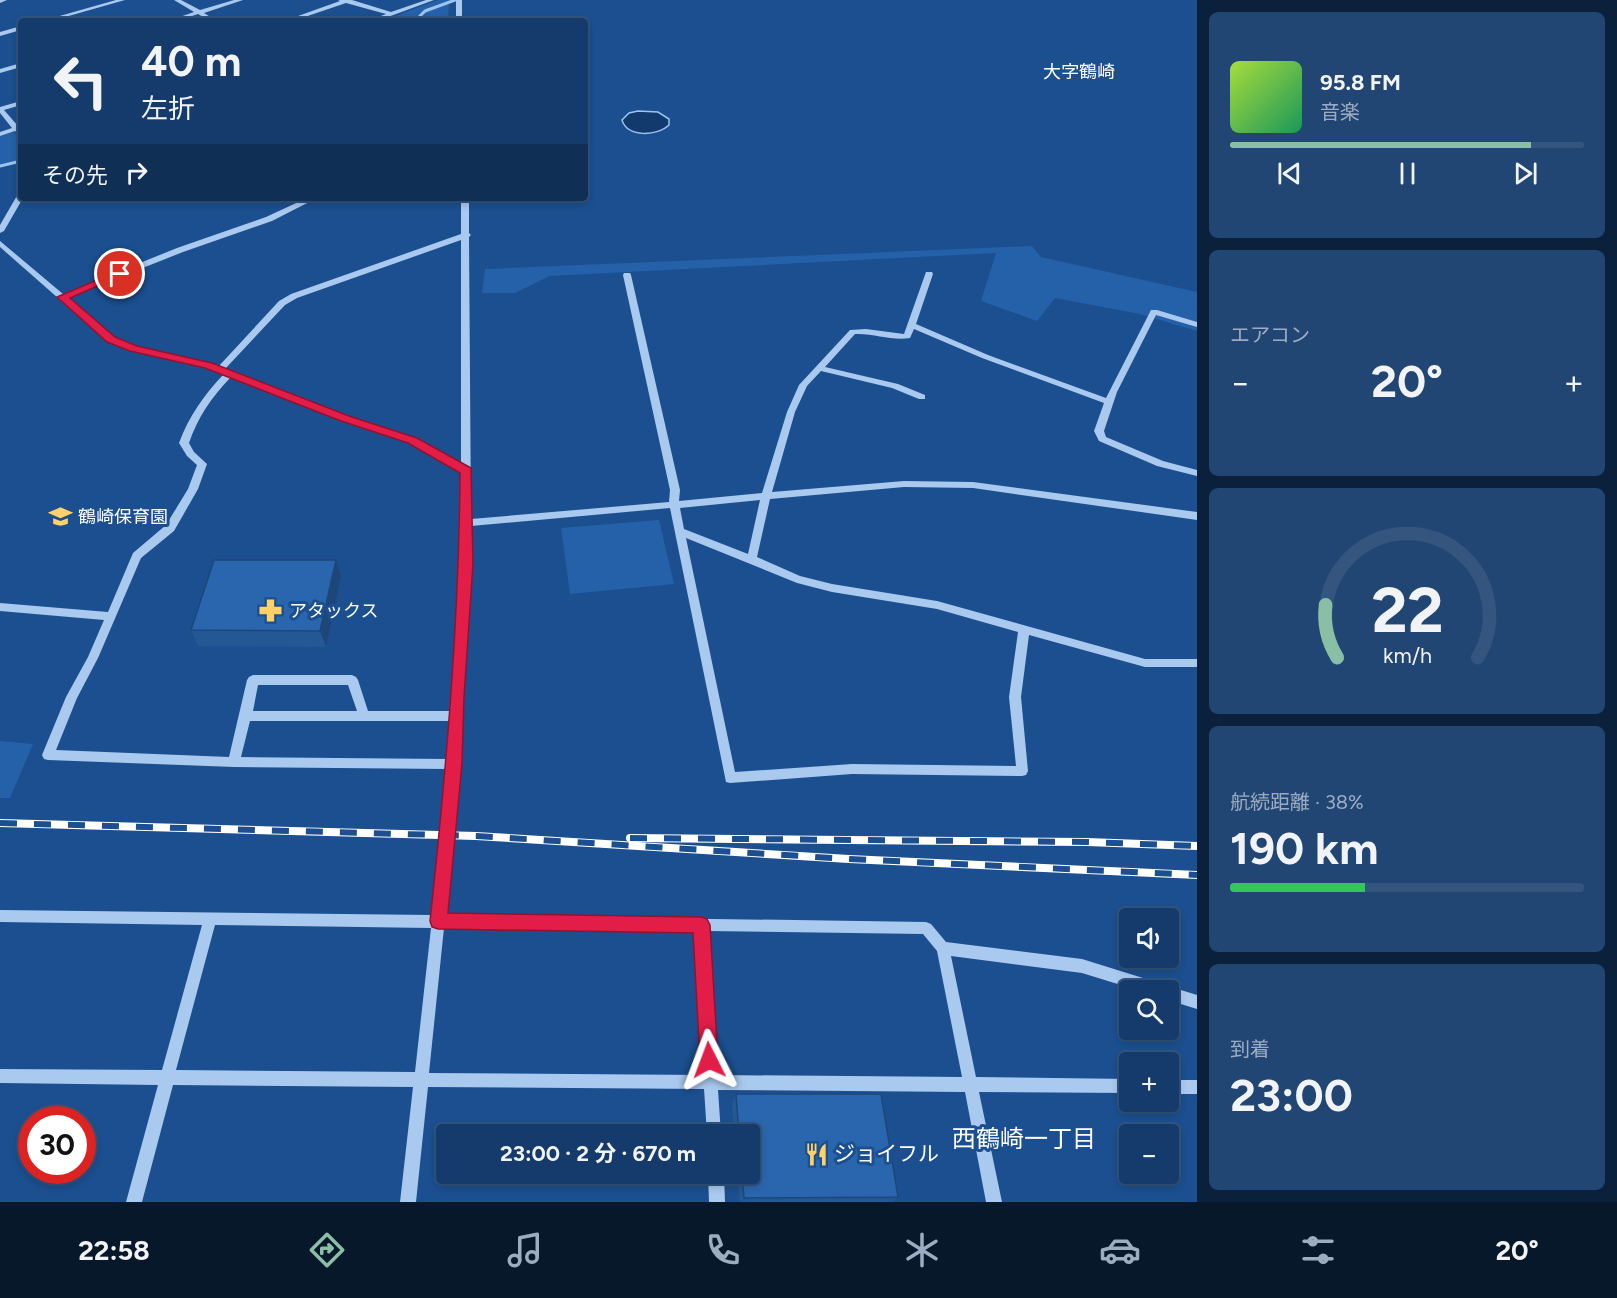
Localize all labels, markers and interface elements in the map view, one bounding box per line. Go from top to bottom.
text: 40 m [141,36,241,87]
icon: left [42,42,120,120]
district label: 大字鶴崎 [1043,61,1115,83]
text: 95.8 FM [1320,69,1401,96]
text: 左折 [141,92,195,125]
text: 音楽 [1320,100,1360,124]
icon: right [120,156,153,189]
icon: previous [1273,157,1306,190]
icon: pause [1391,157,1424,190]
icon: next [1509,157,1542,190]
text: その先 [42,162,108,189]
pin [94,248,145,299]
icon: arrive [103,257,136,290]
text: エアコン [1230,323,1310,347]
text: 20° [1371,354,1443,408]
text: − [1230,363,1251,402]
text: + [1563,363,1584,402]
school or university icon: 鶴崎保育園 [47,504,73,530]
place label: 鶴崎保育園 [78,506,168,528]
text: 22 [1371,573,1443,648]
pharmacy icon: アタックス [258,598,284,624]
place label: アタックス [289,600,378,622]
text: km/h [1383,643,1431,668]
text: 航続距離 · 38% [1230,790,1364,814]
text: 190 km [1230,821,1378,875]
map controls [1119,908,1179,1184]
button: sound [1119,908,1179,968]
button: search [1119,980,1179,1040]
position arrow [677,1028,741,1092]
text: 到着 [1230,1037,1270,1061]
button: + [1119,1052,1179,1112]
text: 23:00 [1230,1068,1353,1122]
speed limit sign: 30 [18,1106,96,1184]
district label: 西鶴崎一丁目 [952,1124,1096,1153]
button: − [1119,1124,1179,1184]
text: 23:00 · 2 分 · 670 m [500,1140,696,1167]
restaurant icon: ジョイフル [803,1141,829,1167]
place label: ジョイフル [834,1141,939,1166]
icon: directions [306,1229,348,1271]
icon: music [504,1229,546,1271]
icon: phone [702,1229,744,1271]
icon: climate [901,1229,943,1271]
icon: car [1099,1229,1141,1271]
icon: filters [1297,1229,1339,1271]
text: 22:58 [78,1234,150,1267]
text: 20° [1495,1234,1539,1267]

